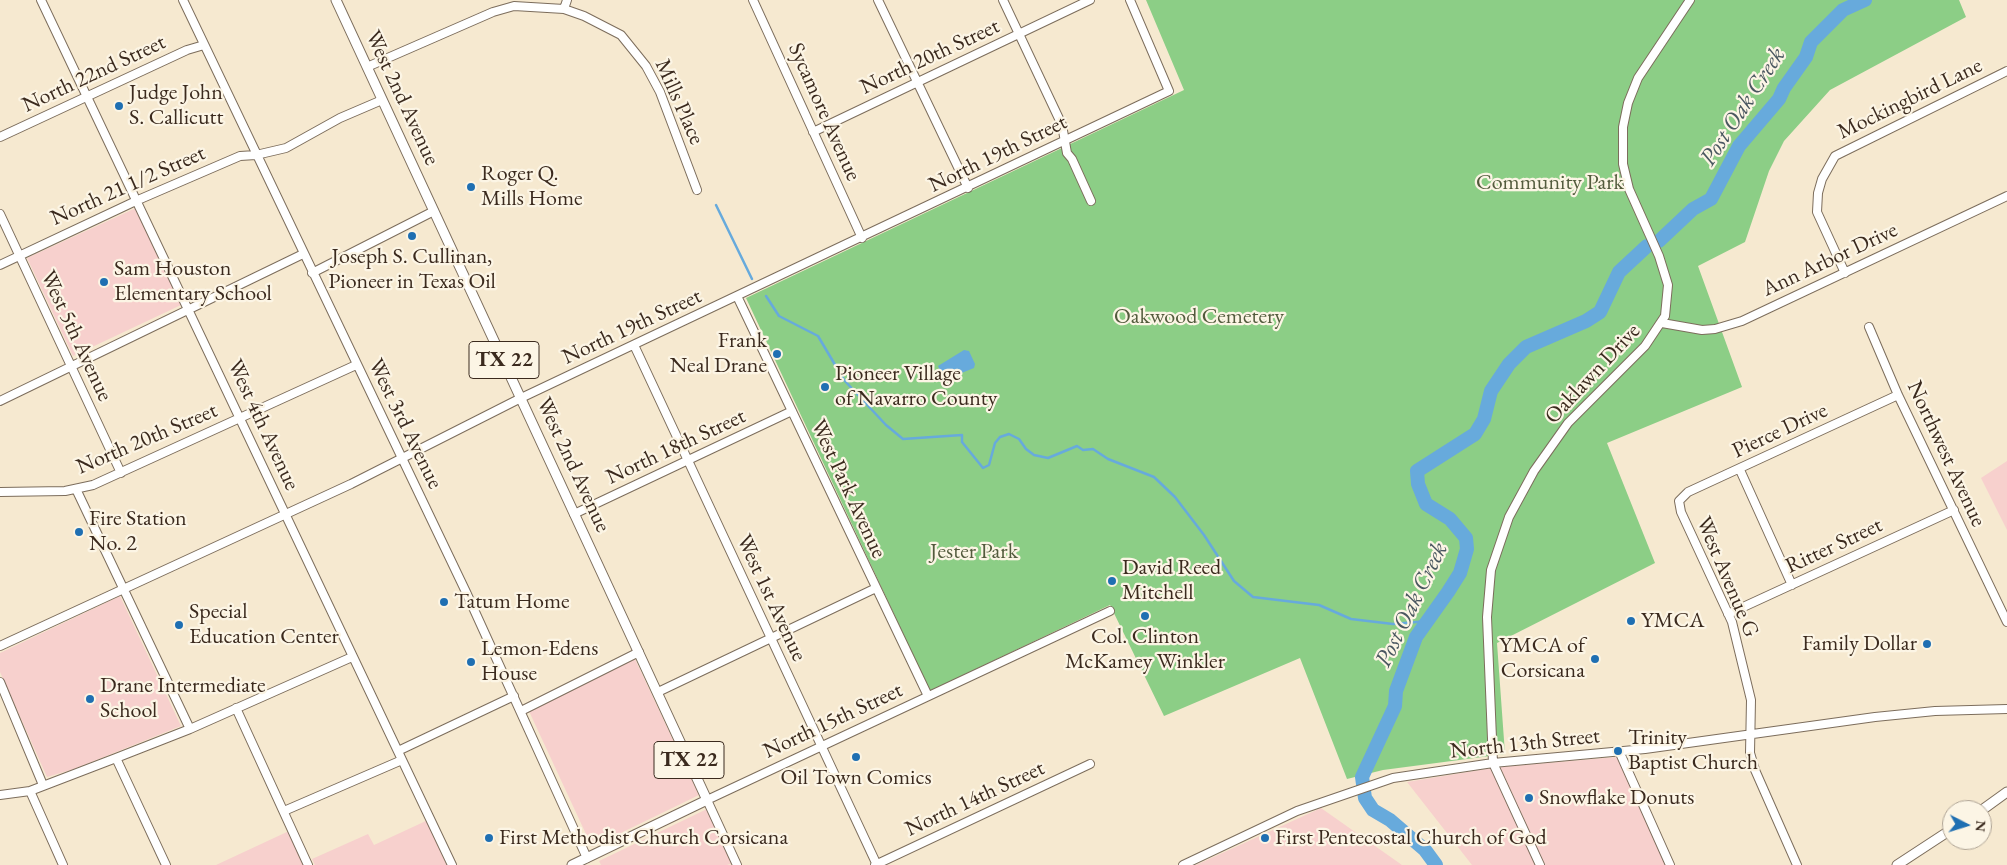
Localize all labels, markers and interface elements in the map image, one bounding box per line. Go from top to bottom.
street label: North 20th Street [856,13,1004,101]
street label: West 2nd Avenue [359,26,445,170]
street label: North 22nd Street [18,29,170,119]
street label: Sycamore Avenue [782,39,866,185]
water label: Post Oak Creek [1694,42,1792,172]
street label: Mockingbird Lane [1833,53,1987,145]
street label: Mills Place [649,55,709,149]
place label: Judge John S. Callicutt [129,80,223,132]
marker: Judge John S. Callicutt [113,100,125,112]
street label: North 19th Street [925,109,1071,199]
street label: North 21 1/2 Street [47,140,209,232]
place label: Roger Q. Mills Home [481,161,583,212]
park label: Community Park [1476,170,1624,196]
marker: Roger Q. Mills Home [465,181,477,193]
street label: Ann Arbor Drive [1758,217,1902,303]
marker: Joseph S. Cullinan, Pioneer in Texas Oil [406,230,418,242]
place label: Joseph S. Cullinan, Pioneer in Texas Oil [328,244,496,296]
place label: Sam Houston Elementary School [114,256,272,308]
street label: West 5th Avenue [34,266,118,406]
marker: Sam Houston Elementary School [98,276,110,288]
street label: North 19th Street [558,283,706,371]
park label: Oakwood Cemetery [1114,304,1284,330]
street label: Oaklawn Drive [1540,318,1646,430]
place label: Frank Neal Drane [670,328,767,380]
road number: TX 22 [469,342,539,378]
marker: Frank Neal Drane [771,348,783,360]
street label: West 4th Avenue [221,355,305,495]
street label: West 3rd Avenue [362,355,448,493]
place label: Pioneer Village of Navarro County [835,361,997,412]
street label: Northwest Avenue [1901,377,1991,531]
marker: Pioneer Village of Navarro County [819,381,831,393]
street label: West 2nd Avenue [530,393,616,537]
street label: North 20th Street [73,397,221,481]
street label: Pierce Drive [1728,397,1832,465]
street label: North 18th Street [602,403,750,491]
street label: West Park Avenue [804,415,892,563]
place label: Fire Station No. 2 [89,506,187,558]
street label: Ritter Street [1781,512,1887,580]
street label: West Avenue G [1690,513,1764,641]
marker: Fire Station No. 2 [73,526,85,538]
street label: West 1st Avenue [730,530,812,666]
water label: Post Oak Creek [1369,538,1455,672]
park label: Jester Park [930,539,1018,565]
place label: David Reed Mitchell [1122,555,1221,606]
marker: David Reed Mitchell [1106,575,1118,587]
place label: Tatum Home [454,589,570,615]
marker: Tatum Home [438,596,450,608]
place label: Special Education Center [189,599,339,650]
place label: YMCA [1641,608,1704,634]
marker: Col. Clinton McKamey Winkler [1139,610,1151,622]
marker: YMCA [1625,615,1637,627]
marker: Special Education Center [173,619,185,631]
place label: Col. Clinton McKamey Winkler [1065,624,1225,676]
place label: Family Dollar [1802,631,1917,657]
place label: YMCA of Corsicana [1499,633,1585,684]
place label: Lemon-Edens House [481,636,598,688]
marker: Family Dollar [1921,638,1933,650]
marker: YMCA of Corsicana [1589,653,1601,665]
marker: Lemon-Edens House [465,656,477,668]
place label: Drane Intermediate School [100,673,266,724]
street label: North 15th Street [759,677,907,765]
marker: Drane Intermediate School [84,693,96,705]
street label: North 13th Street [1449,723,1601,765]
place label: Trinity Baptist Church [1628,725,1758,776]
road number: TX 22 [654,742,724,778]
marker: Trinity Baptist Church [1612,745,1624,757]
marker: Oil Town Comics [850,751,862,763]
street label: North 14th Street [901,755,1049,843]
place label: Oil Town Comics [780,765,932,791]
place label: Snowflake Donuts [1539,785,1694,811]
marker: Snowflake Donuts [1523,792,1535,804]
north arrow [1942,800,1992,850]
text: N [1971,820,1990,833]
place label: First Methodist Church Corsicana [499,825,788,851]
place label: First Pentecostal Church of God [1275,825,1547,851]
marker: First Methodist Church Corsicana [483,832,495,844]
marker: First Pentecostal Church of God [1259,832,1271,844]

